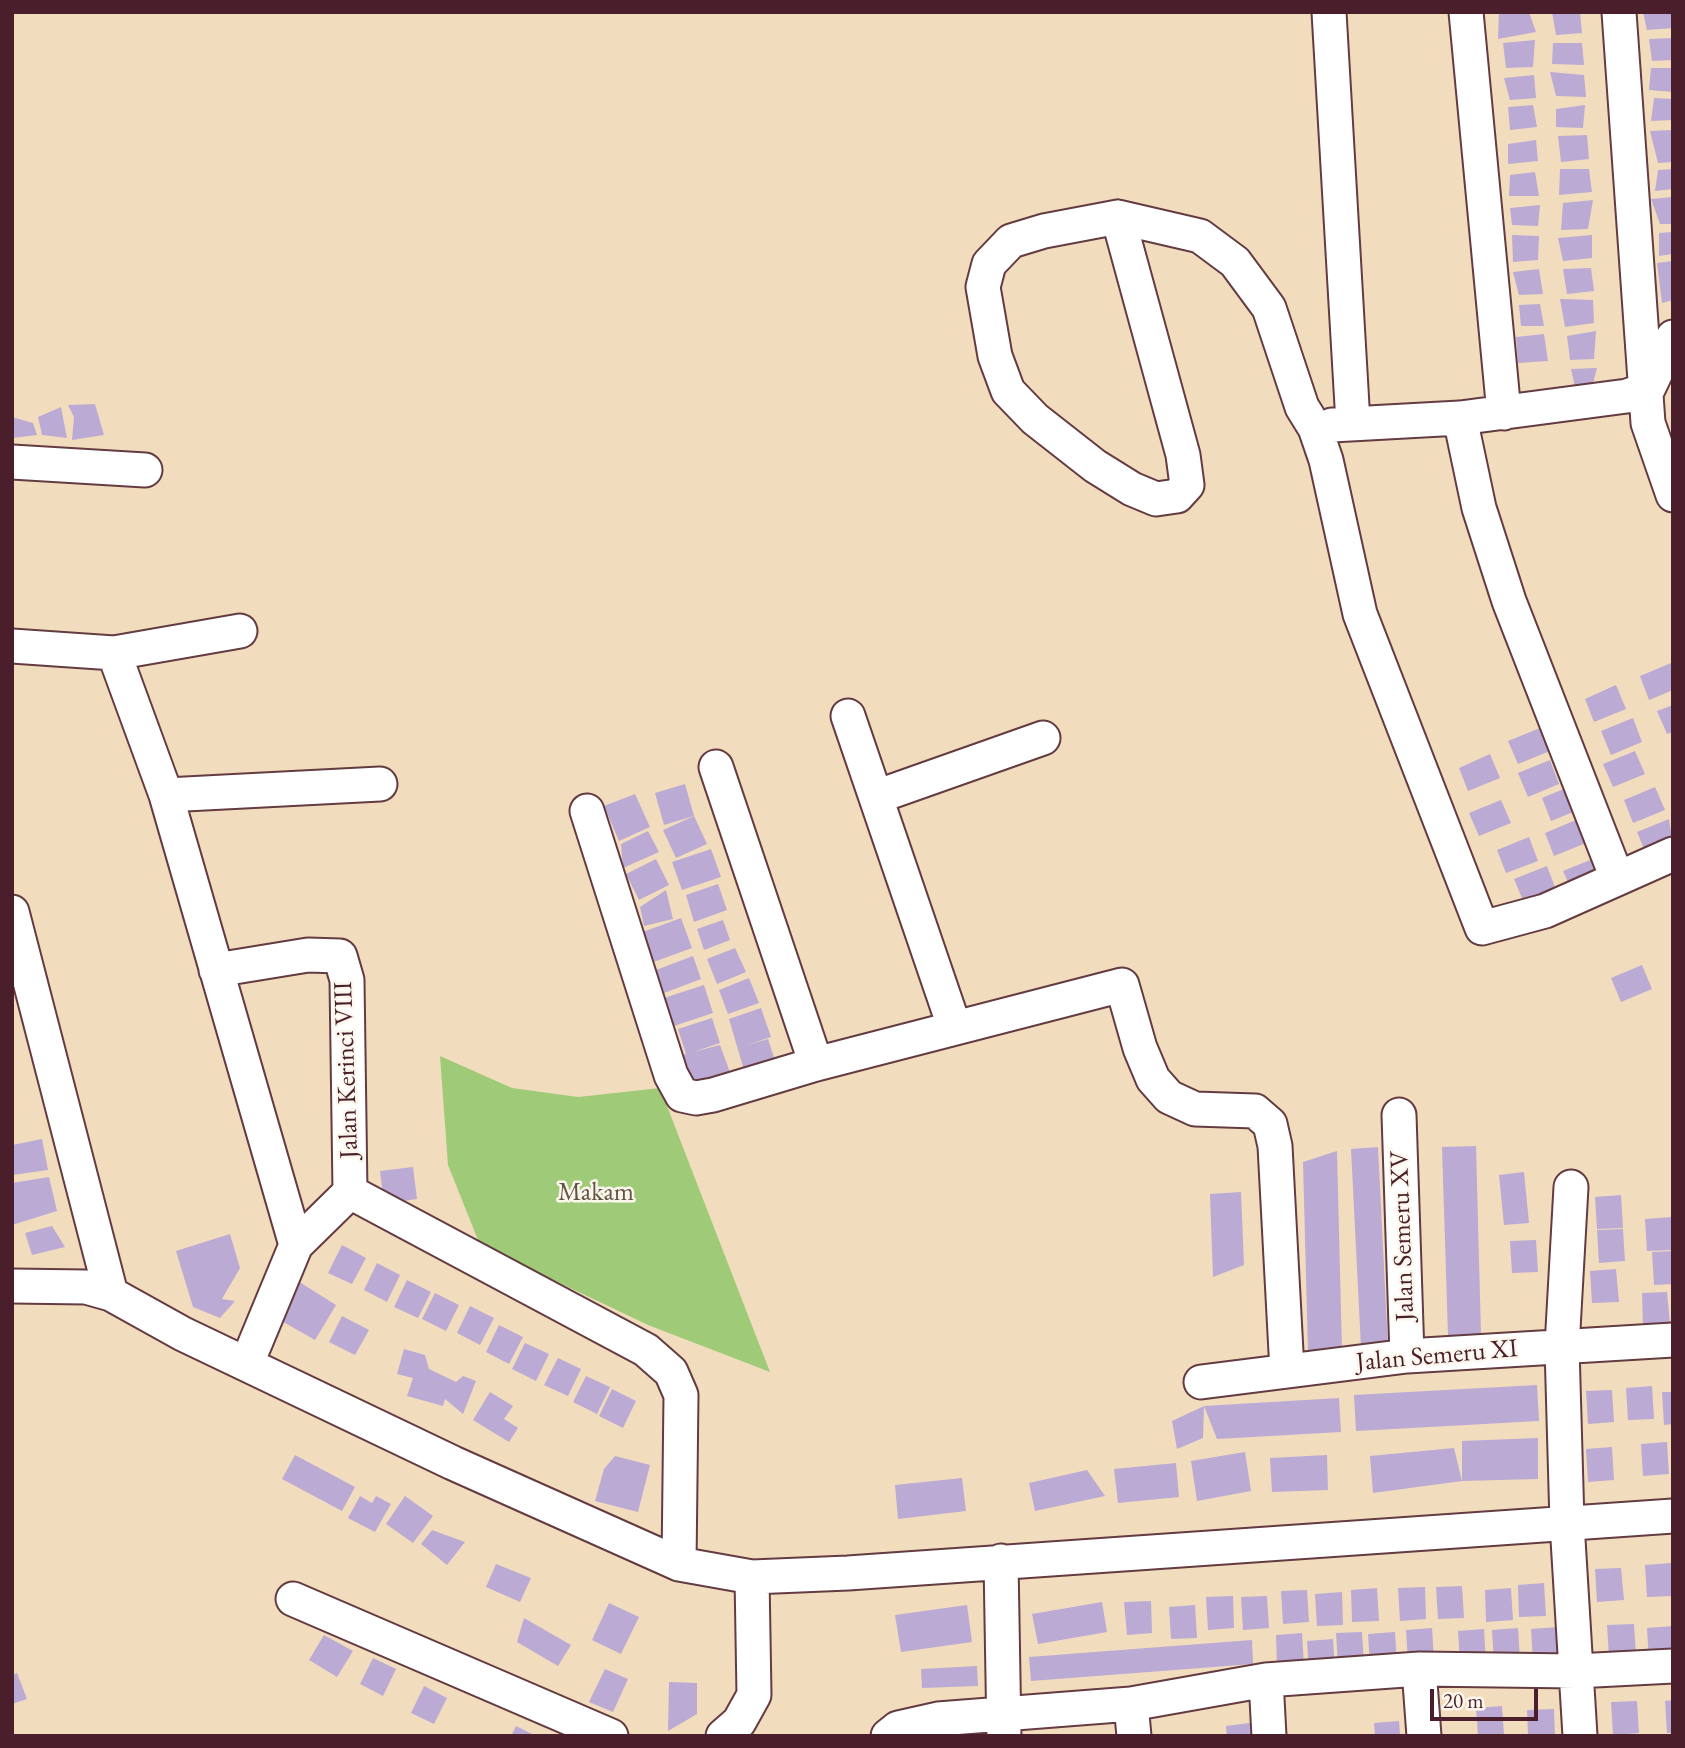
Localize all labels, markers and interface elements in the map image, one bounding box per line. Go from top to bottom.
street label: Jalan Kerinci VIII [328,981,366,1159]
street label: Jalan Semeru XV [1384,1150,1422,1322]
park label: Makam [558,1177,634,1209]
street label: Jalan Semeru XI [1355,1333,1519,1379]
scale bar [1433,1674,1542,1718]
text: 20 m [1443,1687,1484,1714]

